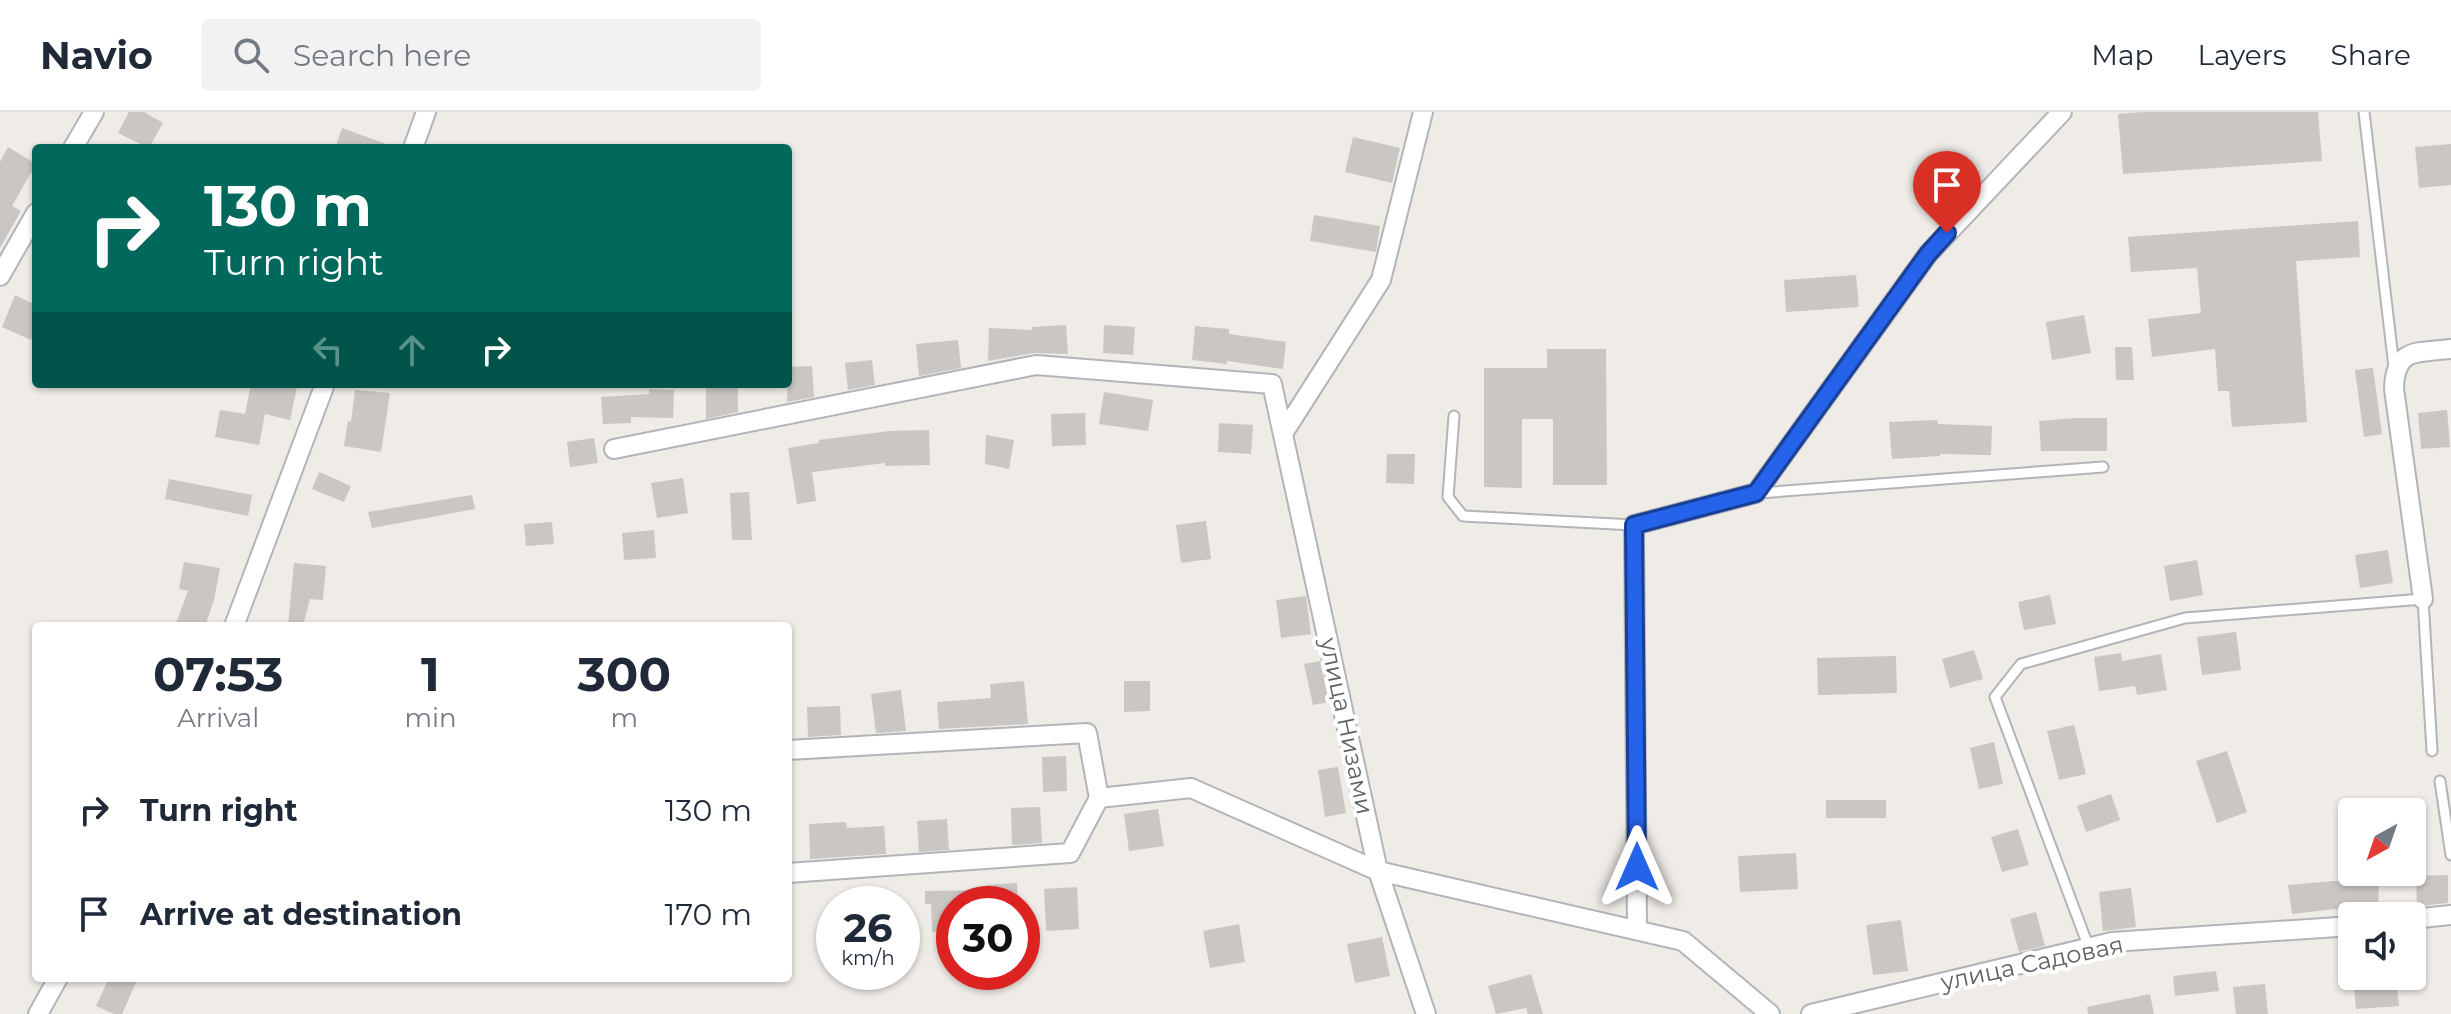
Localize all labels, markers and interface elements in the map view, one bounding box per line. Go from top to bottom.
search box [201,19,761,91]
text: Navio [40,32,153,79]
icon: search [229,33,273,77]
text: Search here [293,37,471,74]
text: Map [2091,38,2154,72]
text: Layers [2198,38,2287,72]
text: Share [2331,38,2411,72]
pin [1913,151,1981,233]
icon: arrive [1925,163,1969,207]
text: 130 m [204,172,372,240]
icon: right [72,176,176,280]
text: Turn right [204,240,384,284]
icon: left [306,328,350,372]
icon: ahead [390,328,434,372]
icon: right [474,328,518,372]
street label: улица Низами [1314,634,1380,817]
text: 07:53 [153,645,283,703]
text: 1 [421,645,440,703]
text: 300 [577,645,671,703]
text: Arrival [177,702,259,734]
text: min [404,702,457,734]
text: m [610,702,638,734]
icon: right [72,788,116,832]
text: Turn right [140,792,297,829]
text: 130 m [665,792,752,829]
north arrow [2338,798,2426,886]
map controls [2338,798,2426,990]
position arrow [1595,825,1679,909]
speed limit sign: 30 [936,886,1040,990]
icon: arrive [72,892,116,936]
text: Arrive at destination [140,896,462,933]
text: 170 m [665,896,752,933]
button: sound [2338,902,2426,990]
text: 26 [843,903,893,952]
street label: улица Садовая [1937,929,2126,997]
text: km/h [841,946,895,970]

